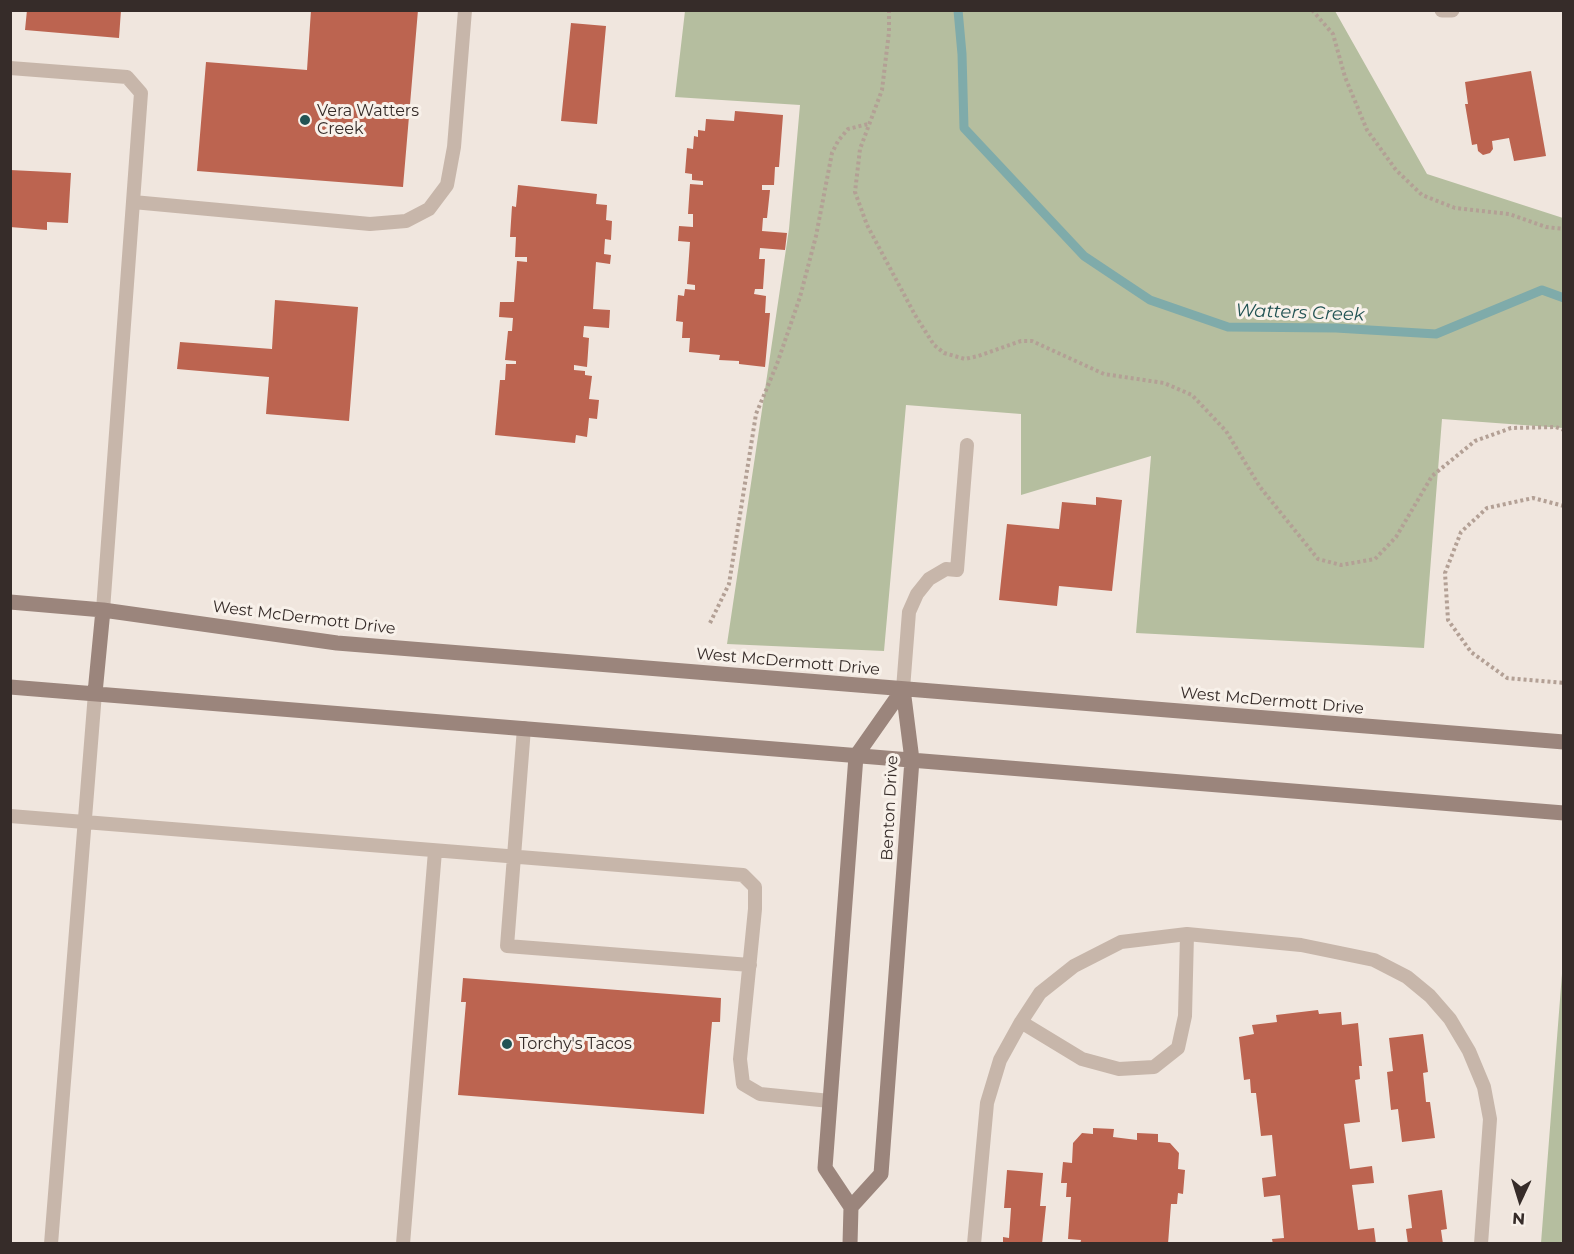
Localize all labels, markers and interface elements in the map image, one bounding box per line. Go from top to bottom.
place label: Vera Watters Creek [317,101,419,139]
marker: Vera Watters Creek [298,113,312,127]
water label: Watters Creek [1235,300,1365,326]
street label: West McDermott Drive [211,597,397,639]
street label: West McDermott Drive [695,644,881,680]
street label: West McDermott Drive [1179,683,1365,719]
street label: Benton Drive [878,755,902,861]
place label: Torchy's Tacos [519,1034,632,1054]
marker: Torchy's Tacos [500,1037,514,1051]
north arrow [1490,1170,1550,1230]
text: N [1512,1209,1526,1228]

